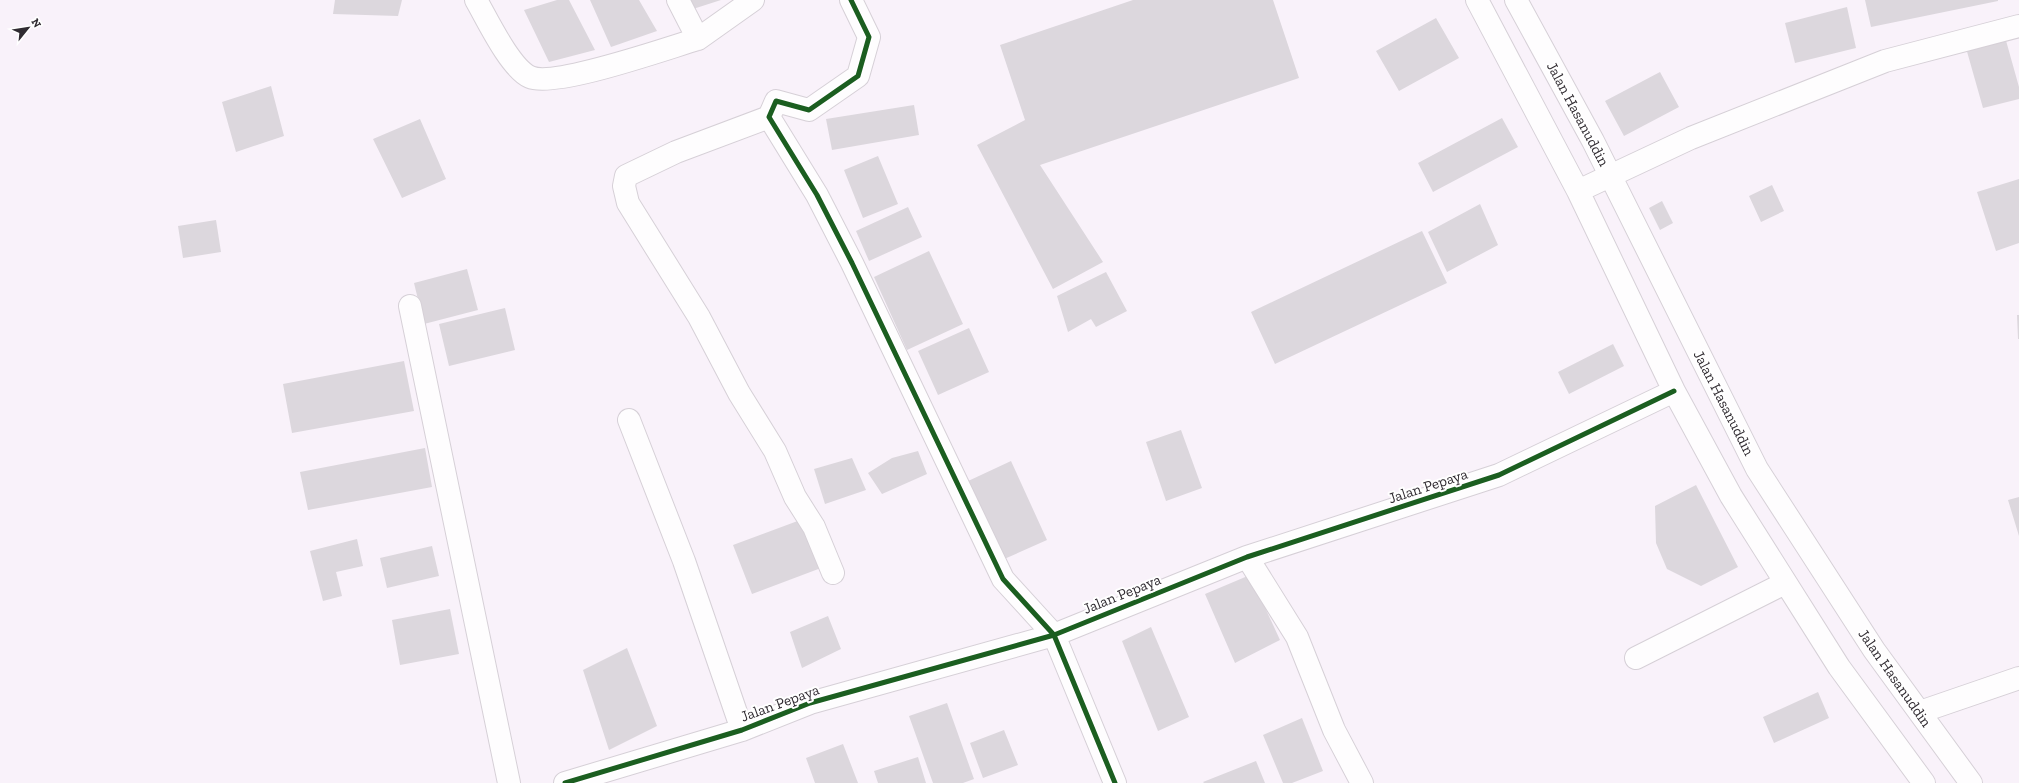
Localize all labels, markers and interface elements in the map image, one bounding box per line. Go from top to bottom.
north arrow [8,8,48,48]
text: N [29,16,44,31]
street label: Jalan Hasanuddin [1543,59,1613,170]
street label: Jalan Hasanuddin [1690,347,1758,459]
street label: Jalan Pepaya [1386,465,1470,507]
street label: Jalan Pepaya [1080,570,1164,618]
street label: Jalan Hasanuddin [1855,626,1936,731]
street label: Jalan Pepaya [738,680,822,726]

